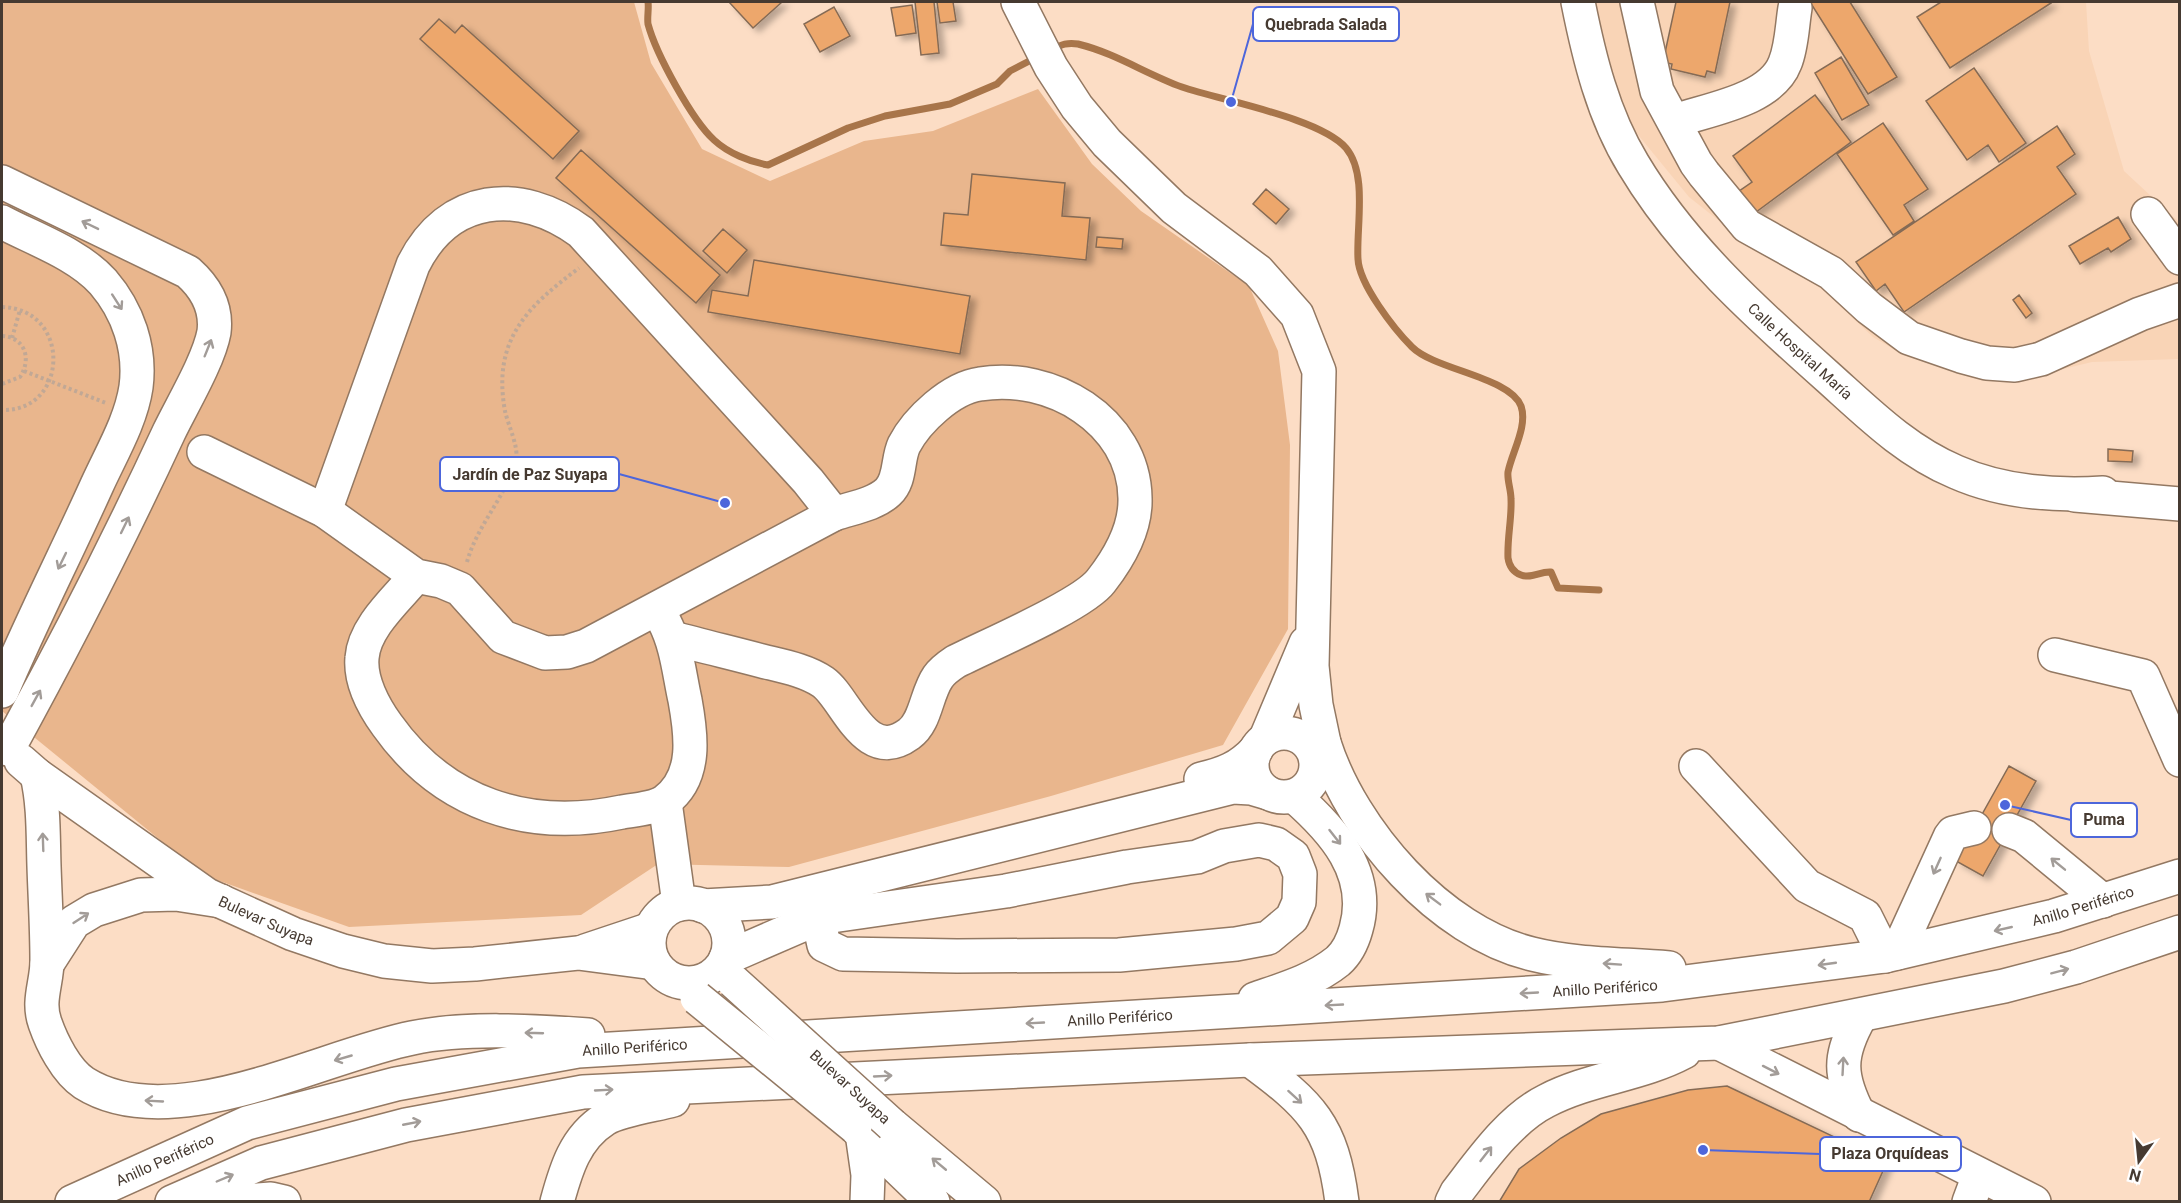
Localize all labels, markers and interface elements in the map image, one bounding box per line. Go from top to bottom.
callout: Quebrada Salada [1253,7,1399,41]
text: Quebrada Salada [1265,15,1387,34]
one-way arrow [81,218,99,230]
one-way arrow [111,293,123,310]
street label: Calle Hospital María [1744,299,1856,404]
one-way arrow [203,340,214,358]
callout: Jardín de Paz Suyapa [440,457,619,491]
text: Jardín de Paz Suyapa [453,465,608,484]
one-way arrow [119,516,131,534]
one-way arrow [55,552,67,570]
one-way arrow [30,690,42,707]
callout: Puma [2071,803,2137,837]
text: Puma [2083,810,2125,829]
one-way arrow [1329,829,1342,845]
one-way arrow [38,833,49,853]
one-way arrow [1930,857,1942,875]
one-way arrow [2050,857,2066,870]
street label: Anillo Periférico [2030,882,2136,930]
street label: Bulevar Suyapa [216,892,316,949]
one-way arrow [1426,893,1442,906]
one-way arrow [73,912,89,924]
one-way arrow [1994,923,2013,935]
one-way arrow [1603,958,1623,969]
one-way arrow [1818,959,1838,970]
one-way arrow [2050,965,2069,976]
street label: Anillo Periférico [1552,976,1658,1001]
one-way arrow [1520,988,1540,999]
one-way arrow [1325,1000,1345,1011]
street label: Anillo Periférico [1067,1006,1173,1030]
one-way arrow [1025,1018,1045,1029]
one-way arrow [525,1027,545,1039]
street label: Anillo Periférico [582,1035,688,1060]
street label: Bulevar Suyapa [806,1046,894,1128]
one-way arrow [334,1053,353,1064]
one-way arrow [1838,1056,1849,1076]
one-way arrow [1761,1065,1779,1076]
one-way arrow [872,1071,892,1082]
one-way arrow [594,1085,614,1096]
one-way arrow [1288,1089,1303,1104]
one-way arrow [144,1095,164,1106]
one-way arrow [402,1117,421,1129]
street label: Anillo Periférico [113,1130,217,1190]
north arrow [2109,1131,2169,1191]
callout: Plaza Orquídeas [1820,1137,1961,1171]
text: Plaza Orquídeas [1831,1144,1949,1163]
one-way arrow [1479,1146,1492,1162]
one-way arrow [932,1157,947,1171]
text: N [2127,1164,2143,1186]
one-way arrow [216,1172,234,1183]

